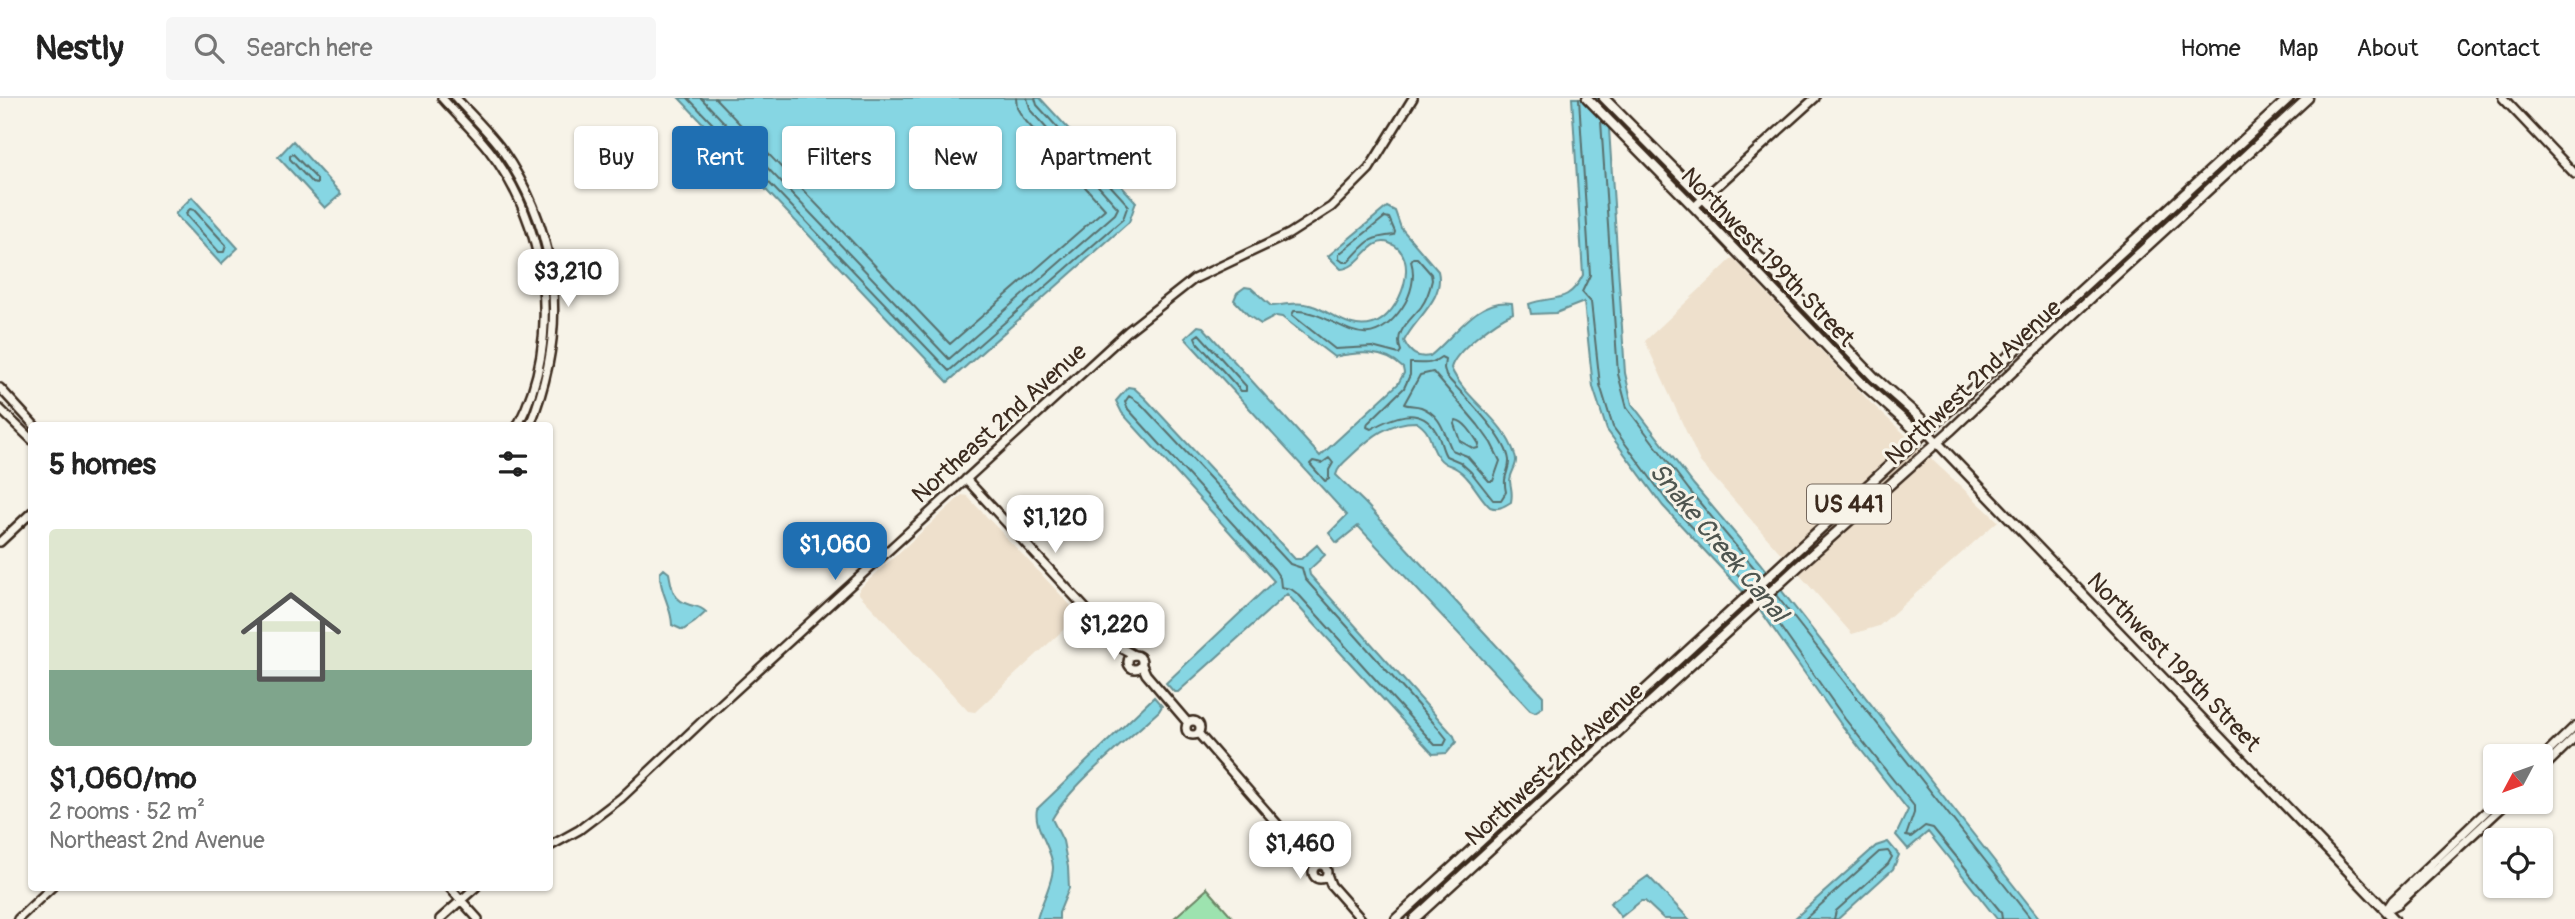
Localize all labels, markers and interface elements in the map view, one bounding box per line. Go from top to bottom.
search box [166,17,656,80]
text: Nestly [35,28,124,69]
icon: search [190,29,228,67]
text: Search here [246,32,373,64]
text: Home [2180,34,2241,63]
text: Map [2279,34,2319,63]
text: About [2357,34,2419,63]
text: Contact [2457,34,2540,63]
chip: Buy [574,126,658,189]
chip: Rent [672,126,768,189]
chip: Filters [782,126,895,189]
chip: New [909,126,1002,189]
chip: Apartment [1016,126,1176,189]
street label: Northwest 199th Street [1675,162,1861,353]
pin: $3,210 [511,250,625,309]
text: $3,210 [534,257,602,286]
street label: Northwest 2nd Avenue [1879,293,2067,471]
street label: Northeast 2nd Avenue [906,337,1093,509]
icon: filters [494,445,532,483]
text: 5 homes [49,446,156,483]
water label: Snake Creek Canal [1642,456,1796,631]
road number: US 441 [1807,484,1891,524]
pin: $1,120 [998,496,1112,555]
text: $1,120 [1023,503,1087,532]
pin: $1,060 [778,522,892,582]
text: $1,060 [799,530,871,559]
street label: Northwest 199th Street [2081,567,2267,758]
icon: home [228,574,354,700]
pin: $1,220 [1057,602,1171,662]
text: $1,220 [1080,610,1148,639]
street label: Northwest 2nd Avenue [1459,677,1650,852]
north arrow [2483,744,2553,814]
map controls [2483,744,2553,898]
text: $1,060/mo [49,760,197,797]
text: 2 rooms · 52 m² [49,797,205,826]
pin: $1,460 [1243,822,1357,881]
text: Northeast 2nd Avenue [49,826,265,855]
button: locate [2483,828,2553,898]
text: $1,460 [1265,829,1335,858]

